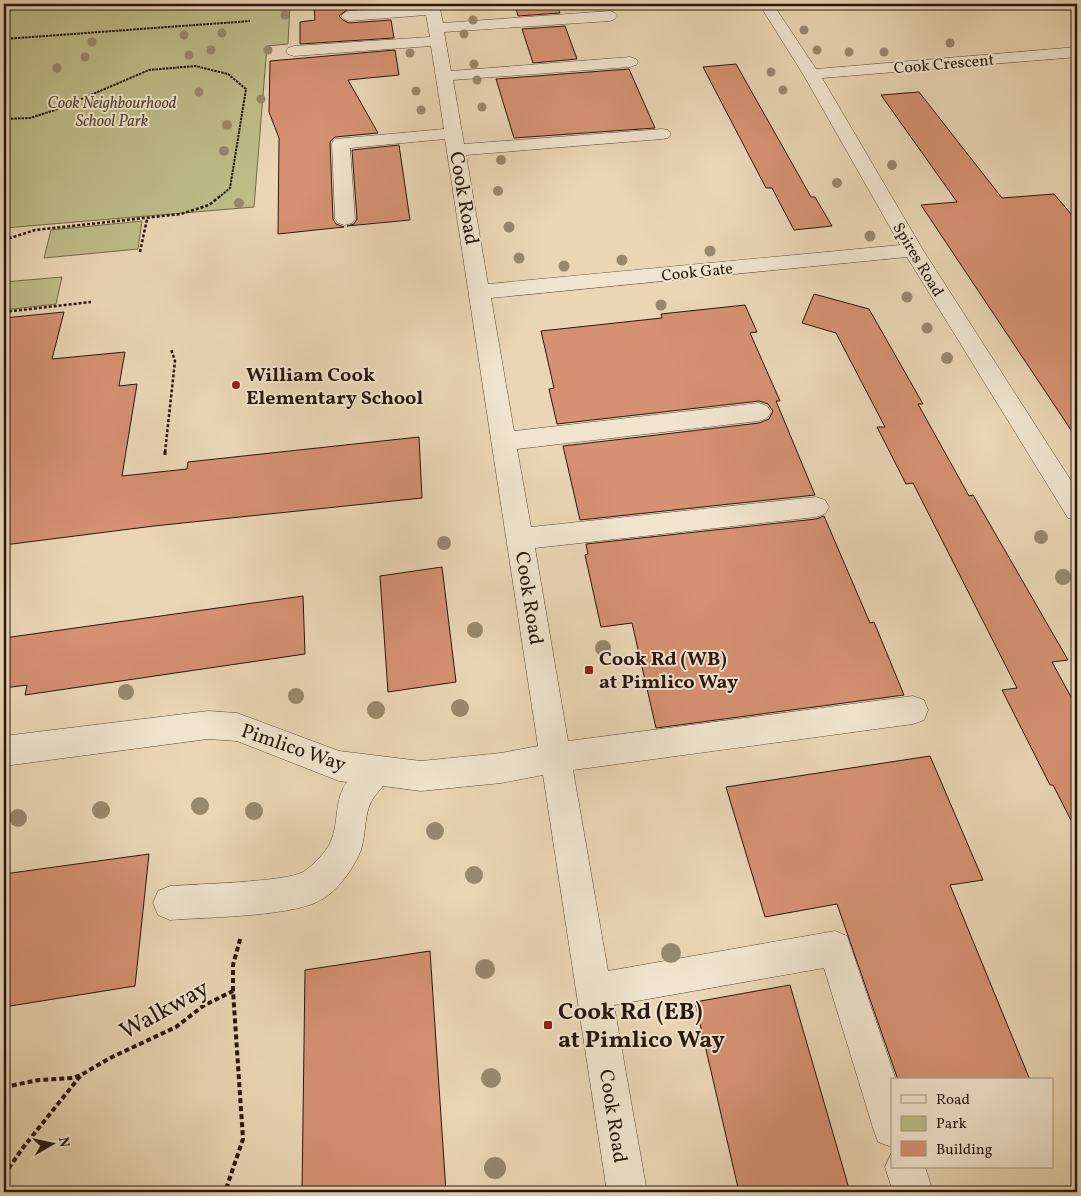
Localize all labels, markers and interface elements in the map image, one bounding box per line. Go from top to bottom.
street label: Cook Crescent [893,50,996,80]
park label: Cook Neighbourhood School Park [47,93,177,133]
street label: Cook Road [441,150,485,247]
street label: Spires Road [886,219,948,301]
street label: Cook Gate [660,258,734,288]
place label: William Cook Elementary School [246,362,423,413]
marker: William Cook Elementary School [230,379,242,391]
street label: Cook Road [507,550,549,647]
place label: Cook Rd (WB) at Pimlico Way [599,646,738,697]
marker: Cook Rd (WB) at Pimlico Way [583,664,595,676]
street label: Pimlico Way [237,718,350,780]
street label: Walkway [114,972,216,1049]
place label: Cook Rd (EB) at Pimlico Way [558,996,726,1058]
marker: Cook Rd (EB) at Pimlico Way [542,1019,554,1031]
street label: Cook Road [591,1068,633,1165]
legend [891,1078,1054,1168]
text: Road [936,1090,970,1111]
text: Park [936,1114,967,1135]
north arrow [28,1118,78,1168]
text: N [53,1136,74,1149]
text: Building [936,1140,993,1161]

